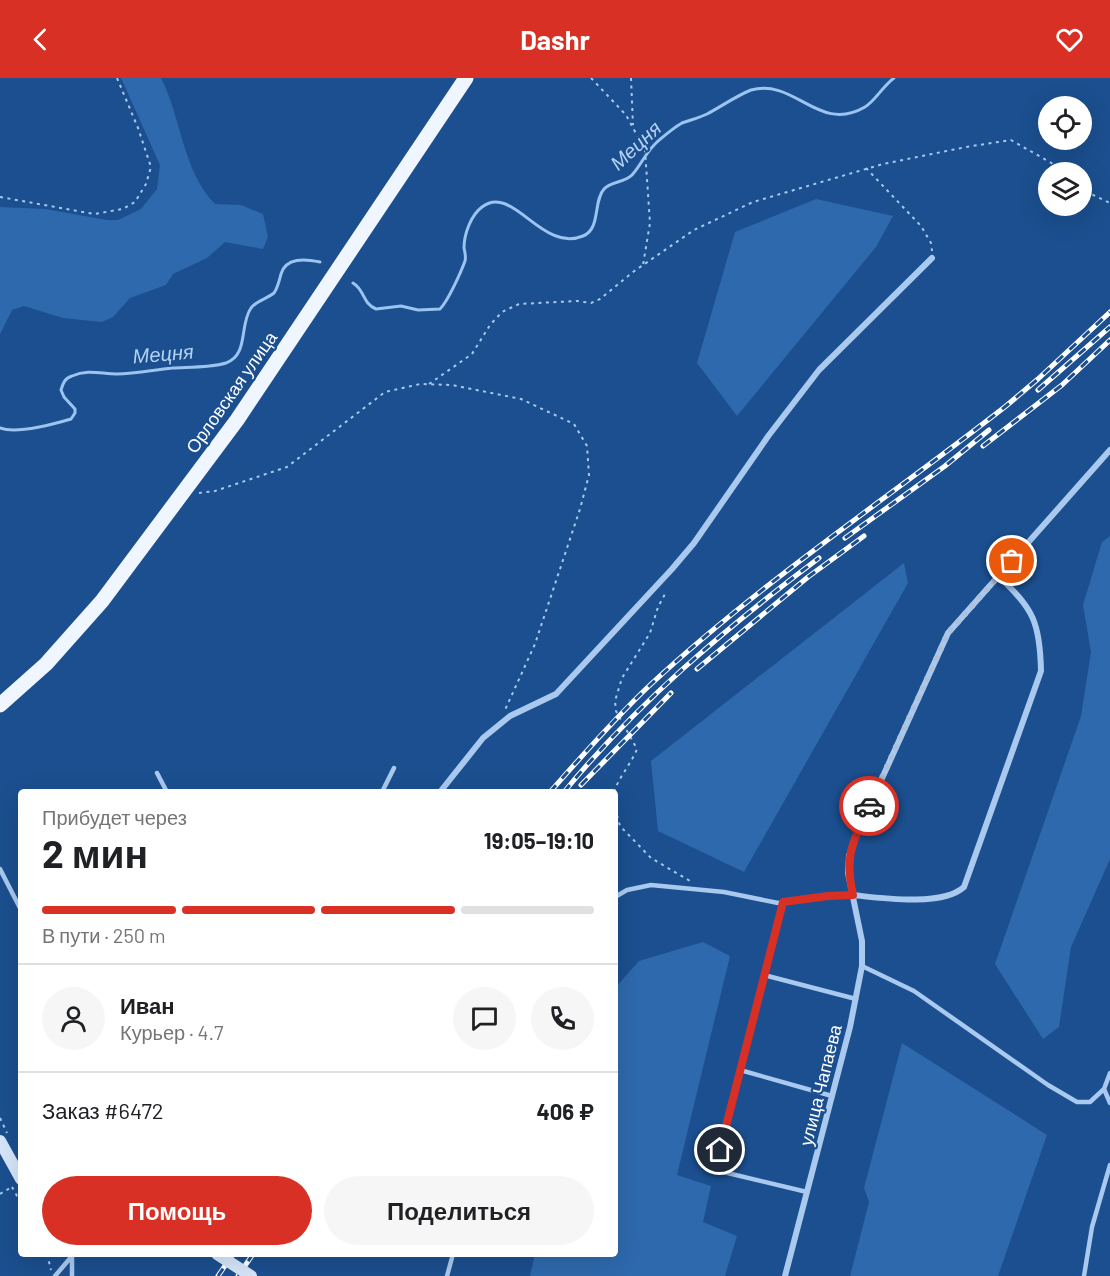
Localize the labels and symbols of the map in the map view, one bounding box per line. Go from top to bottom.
water label: Мецня [605,115,666,175]
street label: Орловская улица [181,326,282,457]
water label: Мецня [132,338,195,368]
pin [986,535,1037,586]
courier [839,776,899,836]
street label: улица Чапаева [794,1021,846,1148]
pin [694,1124,745,1175]

